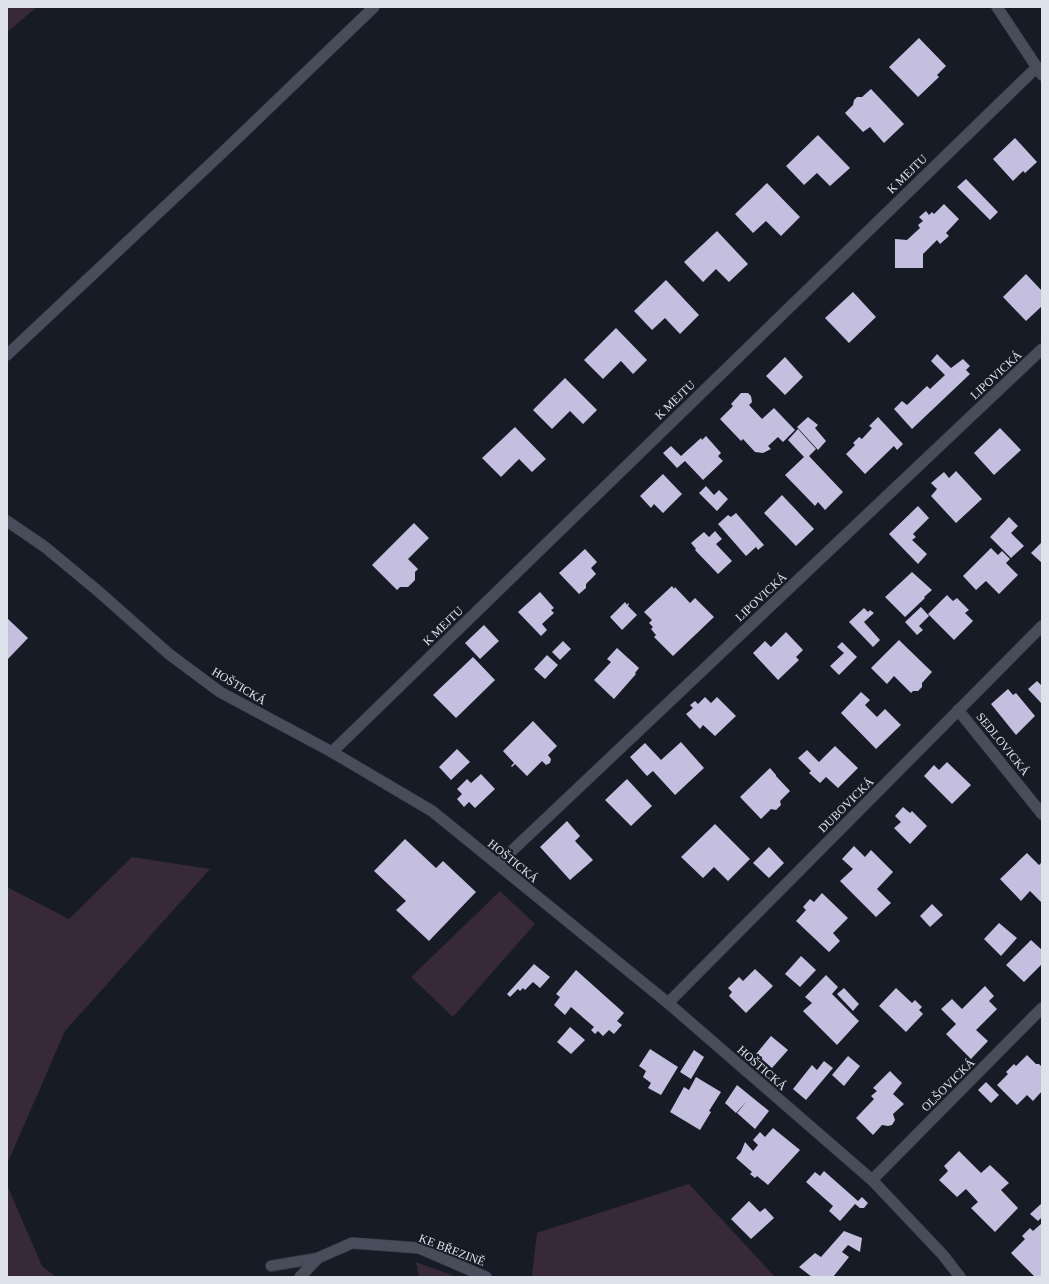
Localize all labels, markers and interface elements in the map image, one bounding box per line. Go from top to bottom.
street label: K MEJTU [884,151,930,197]
street label: LIPOVICKÁ [968,348,1025,402]
street label: K MEJTU [652,377,698,423]
street label: LIPOVICKÁ [733,570,790,624]
street label: K MEJTU [420,603,466,649]
street label: HOŠTICKÁ [209,664,269,708]
street label: SEDLOVICKÁ [973,710,1033,778]
street label: DUBOVICKÁ [816,774,877,835]
street label: HOŠTICKÁ [485,836,541,886]
street label: HOŠTICKÁ [735,1043,790,1093]
street label: OLŠOVICKÁ [919,1055,978,1114]
street label: KE BŘEZINĚ [417,1231,487,1269]

